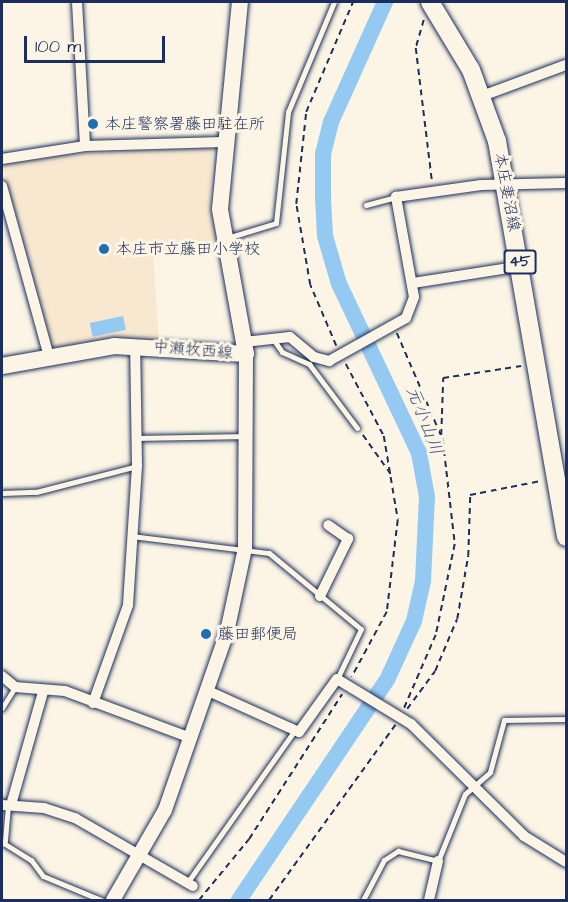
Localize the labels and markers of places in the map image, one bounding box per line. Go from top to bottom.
place label: 本庄警察署藤田駐在所 [105,114,265,134]
marker: 本庄警察署藤田駐在所 [86,117,100,131]
place label: 本庄市立藤田小学校 [116,239,260,259]
marker: 本庄市立藤田小学校 [97,242,111,256]
place label: 藤田郵便局 [218,624,298,644]
marker: 藤田郵便局 [199,627,213,641]

